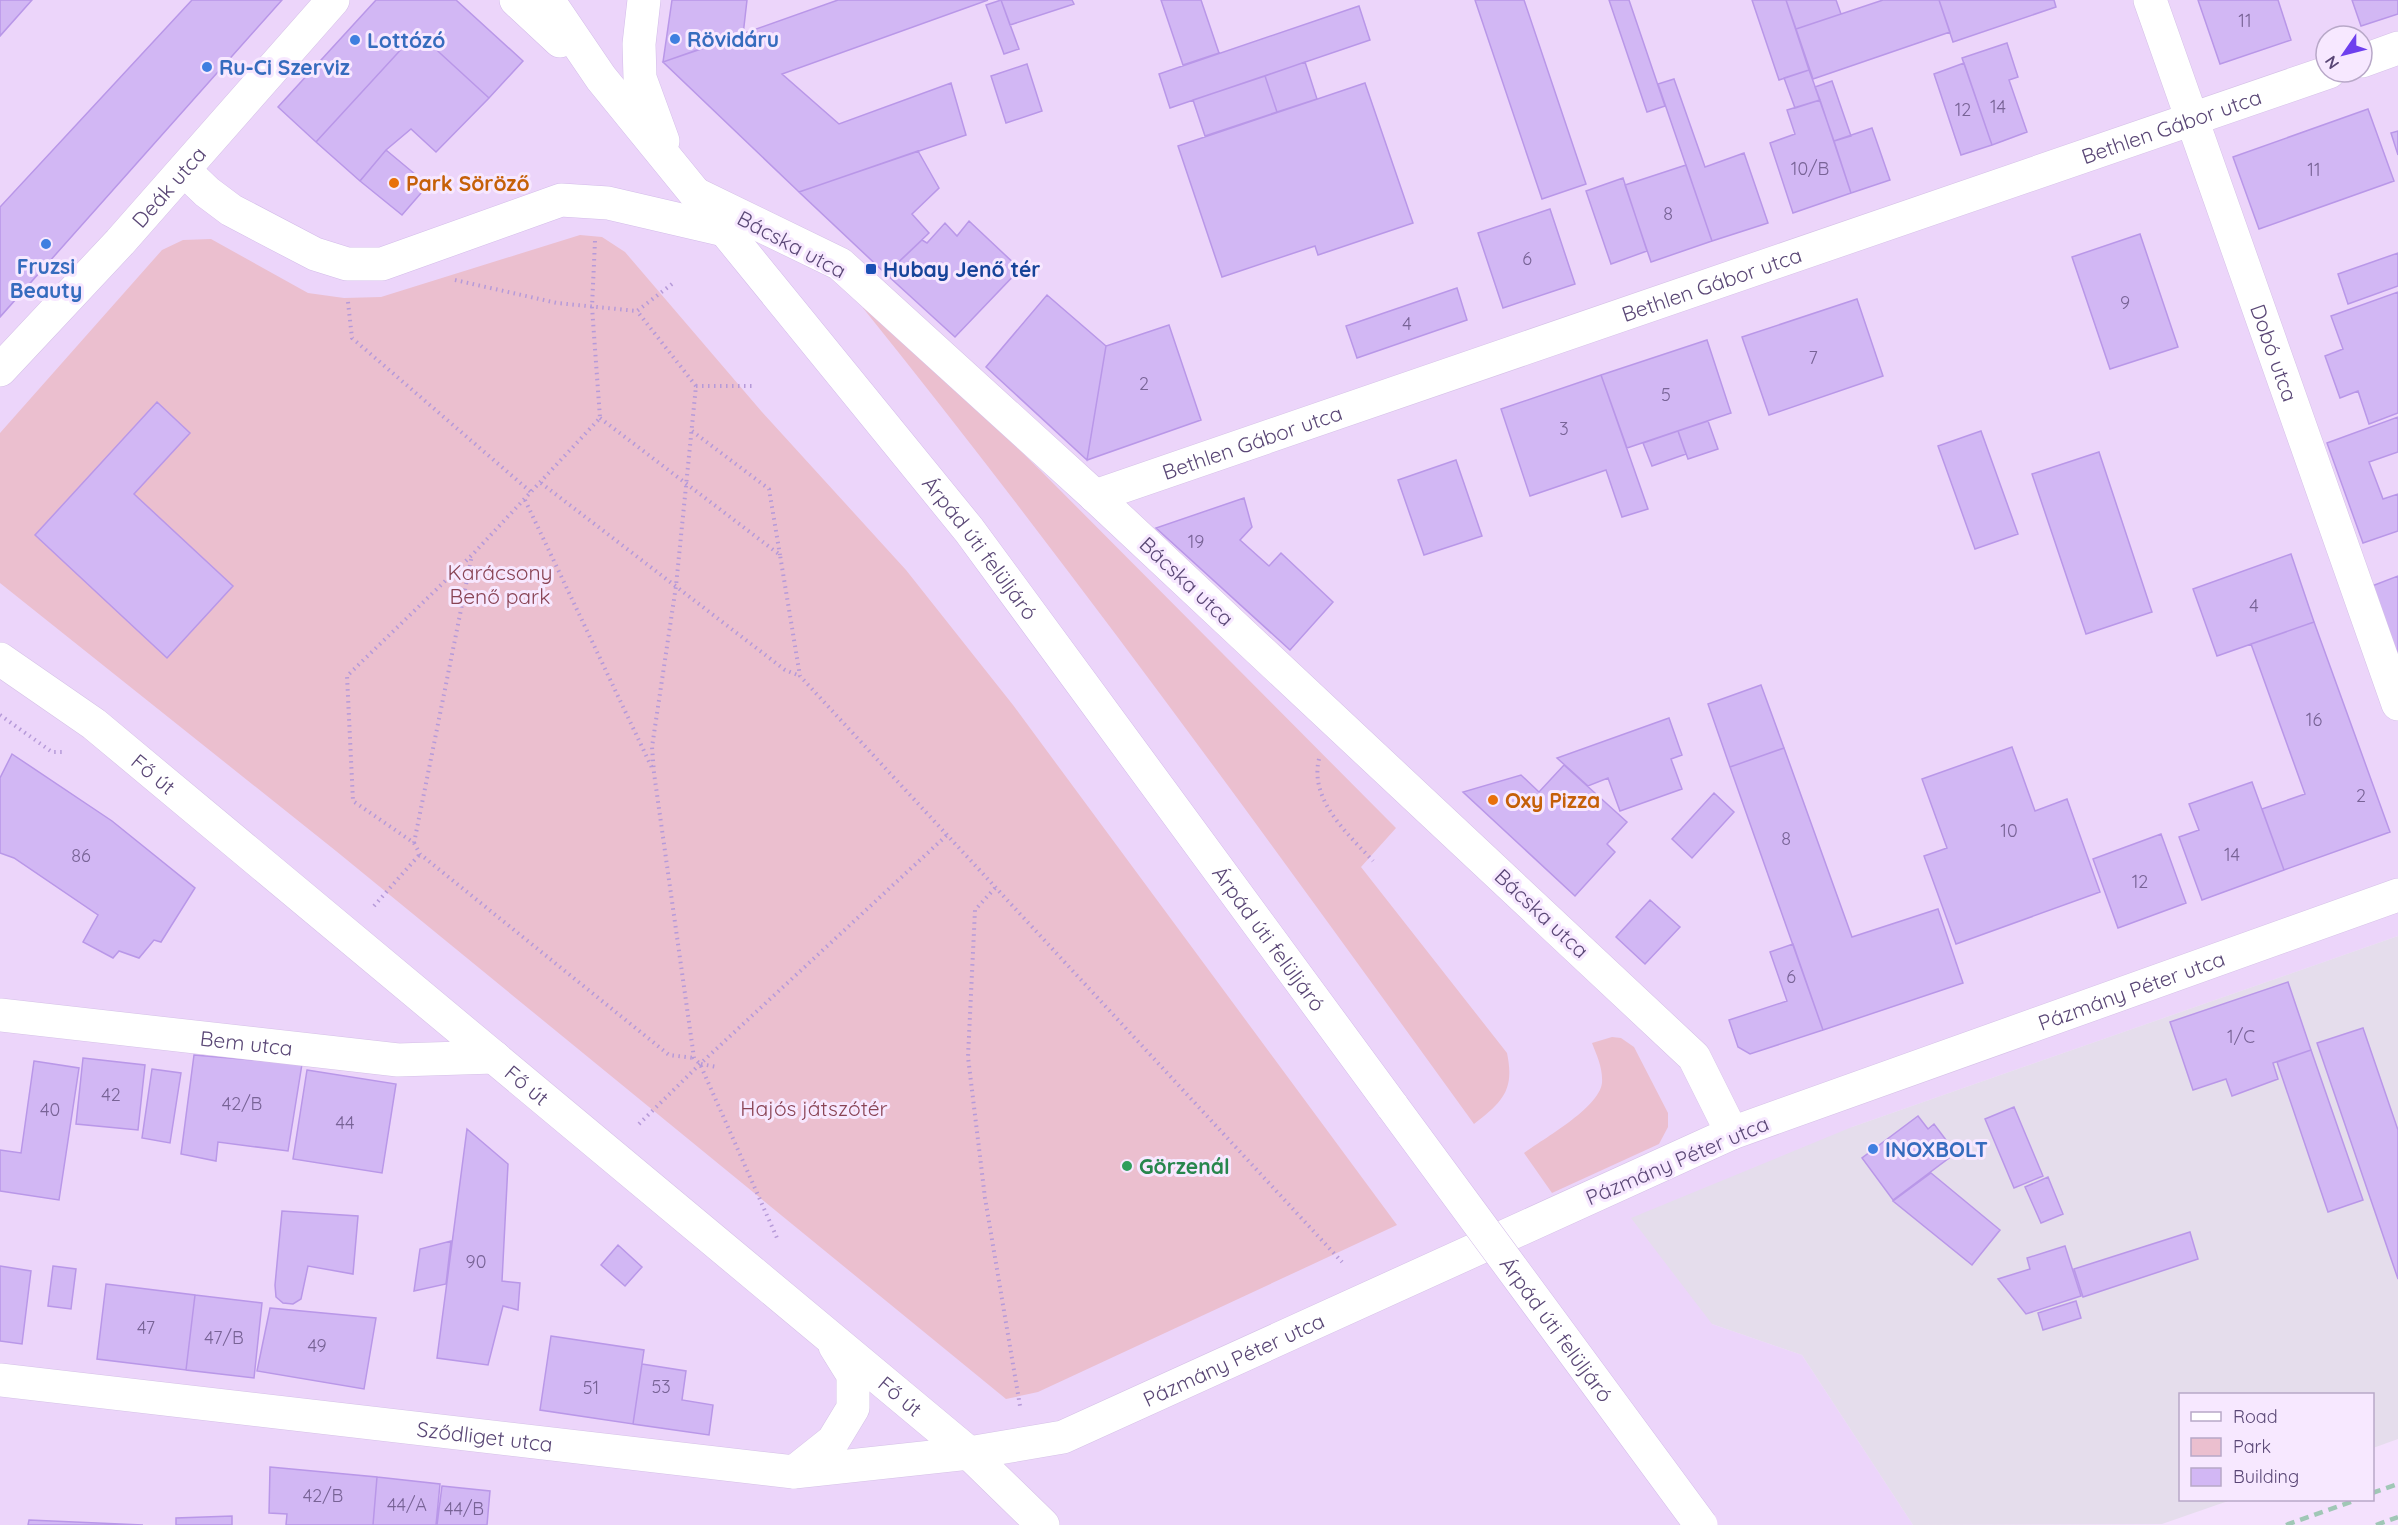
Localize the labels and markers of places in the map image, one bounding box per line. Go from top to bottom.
place label: Rövidáru [687,26,779,52]
place label: Lottózó [367,27,445,53]
marker: Rövidáru [668,32,682,46]
marker: Lottózó [348,33,362,47]
place label: Ru-Ci Szerviz [219,54,350,80]
marker: Ru-Ci Szerviz [200,60,214,74]
place label: Park Söröző [406,170,530,196]
marker: Park Söröző [387,176,401,190]
marker: Fruzsi Beauty [39,237,53,251]
place label: Fruzsi Beauty [10,253,82,303]
place label: Hubay Jenő tér [883,256,1040,282]
marker: Hubay Jenő tér [864,262,878,276]
place label: Oxy Pizza [1505,787,1600,813]
marker: Oxy Pizza [1486,793,1500,807]
place label: INOXBOLT [1885,1136,1988,1162]
marker: INOXBOLT [1866,1142,1880,1156]
place label: Görzenál [1139,1153,1230,1179]
marker: Görzenál [1120,1159,1134,1173]

